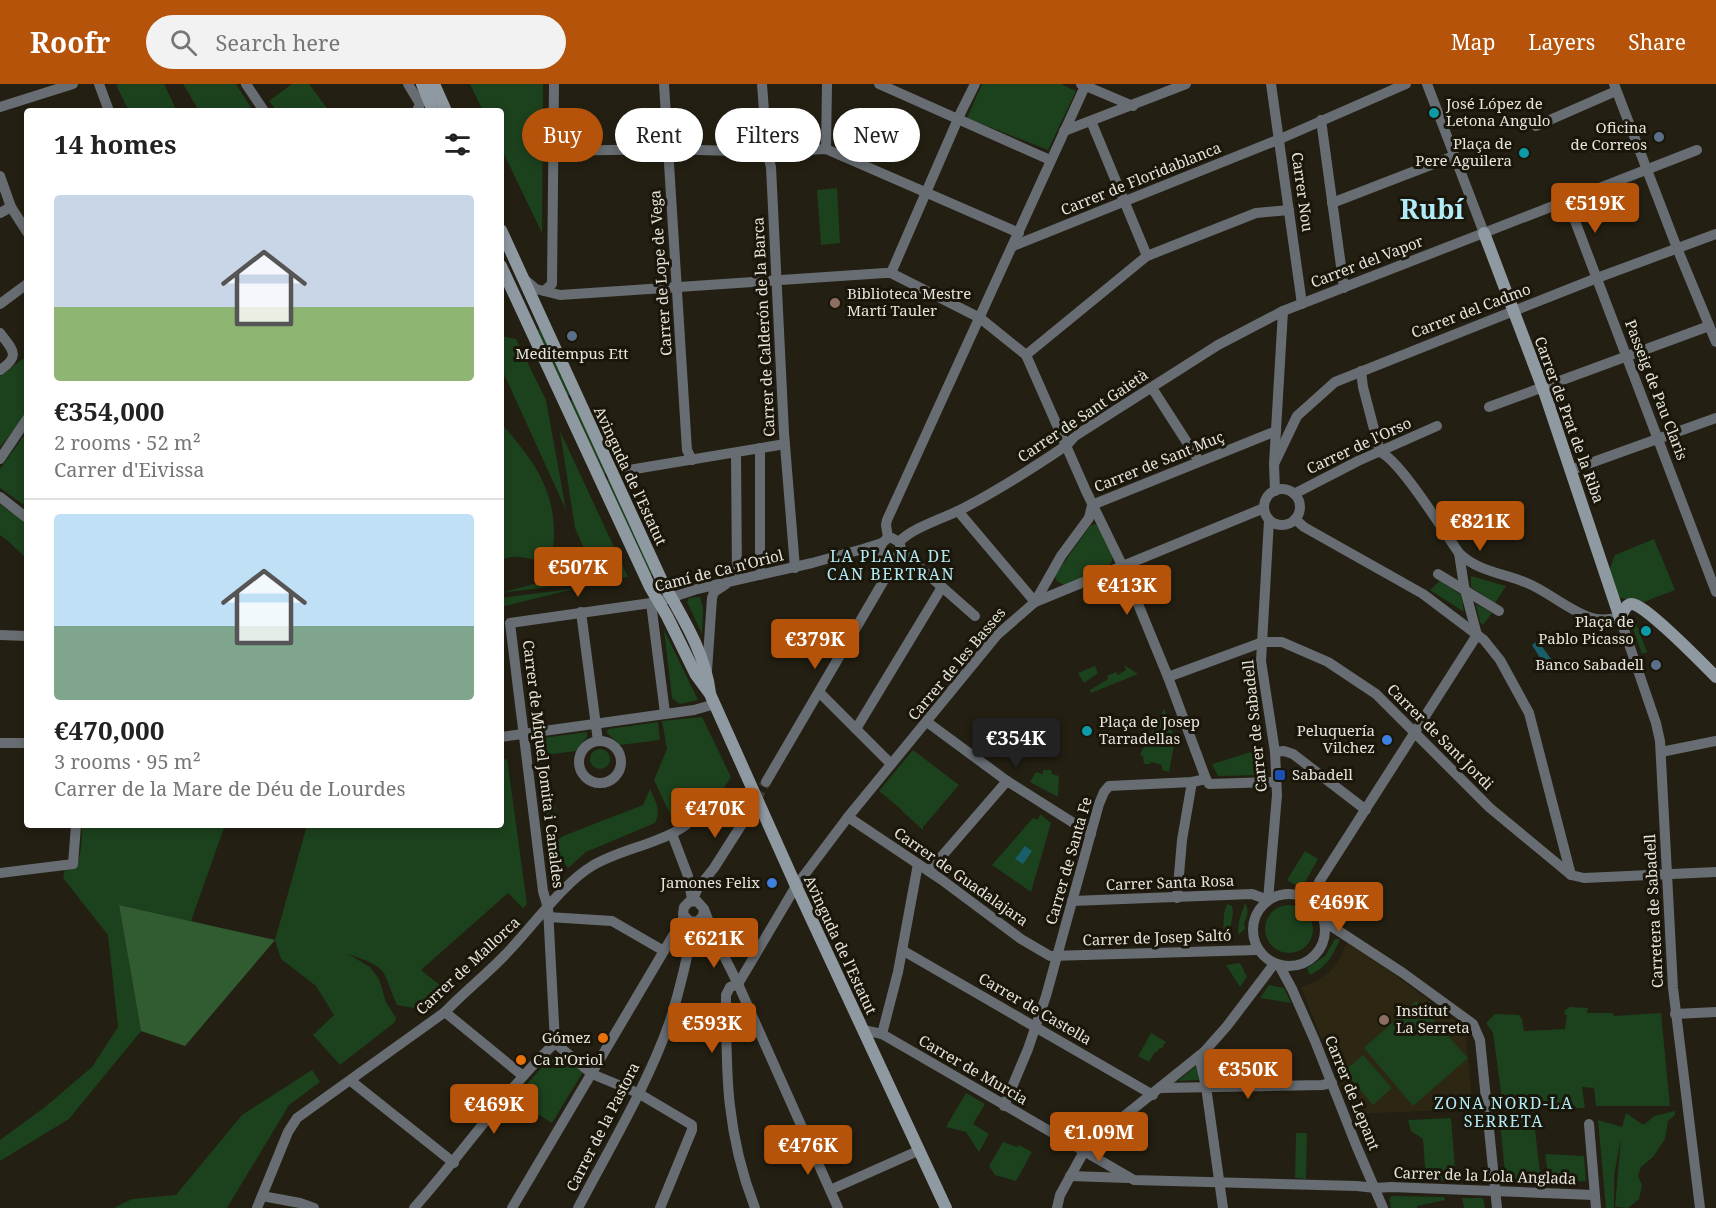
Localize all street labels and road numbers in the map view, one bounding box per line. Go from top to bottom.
street label: Carrer de Floridablanca [1057,137,1224,219]
street label: Carrer Nou [1287,151,1319,234]
street label: Carrer de Lope de Vega [644,190,676,357]
street label: Carrer de Calderón de la Barca [747,217,779,437]
street label: Carrer del Vapor [1307,230,1426,292]
street label: Carrer del Cadmo [1408,278,1533,342]
street label: Passeig de Pau Claris [1621,317,1693,463]
street label: Carrer de Prat de la Riba [1530,334,1609,506]
street label: Carrer de Sant Gaietà [1013,364,1151,466]
street label: Avinguda de l'Estatut [590,403,672,548]
street label: Carrer de l'Orso [1303,412,1414,478]
street label: Carrer de Sant Muç [1091,426,1227,496]
street label: Camí de Ca n'Oriol [652,544,786,596]
street label: Carrer de les Basses [903,602,1010,724]
street label: Carrer de Miquel Jomita i Canaldes [519,639,569,889]
street label: Carrer de Sabadell [1237,659,1271,793]
street label: Carrer de Sant Jordi [1383,679,1498,794]
street label: Carrer de Santa Fe [1040,794,1096,927]
street label: Carrer de Guadalajara [891,822,1033,930]
street label: Carretera de Sabadell [1639,833,1667,989]
street label: Carrer Santa Rosa [1105,870,1234,894]
street label: Avinguda de l'Estatut [800,872,882,1017]
street label: Carrer de Mallorca [411,912,524,1019]
street label: Carrer de Josep Saltó [1082,924,1232,950]
street label: Carrer de Castella [975,968,1096,1049]
street label: Carrer de Murcia [915,1030,1032,1109]
street label: Carrer de Lepant [1321,1032,1385,1153]
street label: Carrer de la Pastora [561,1059,643,1194]
street label: Carrer de la Lola Anglada [1393,1162,1577,1188]

